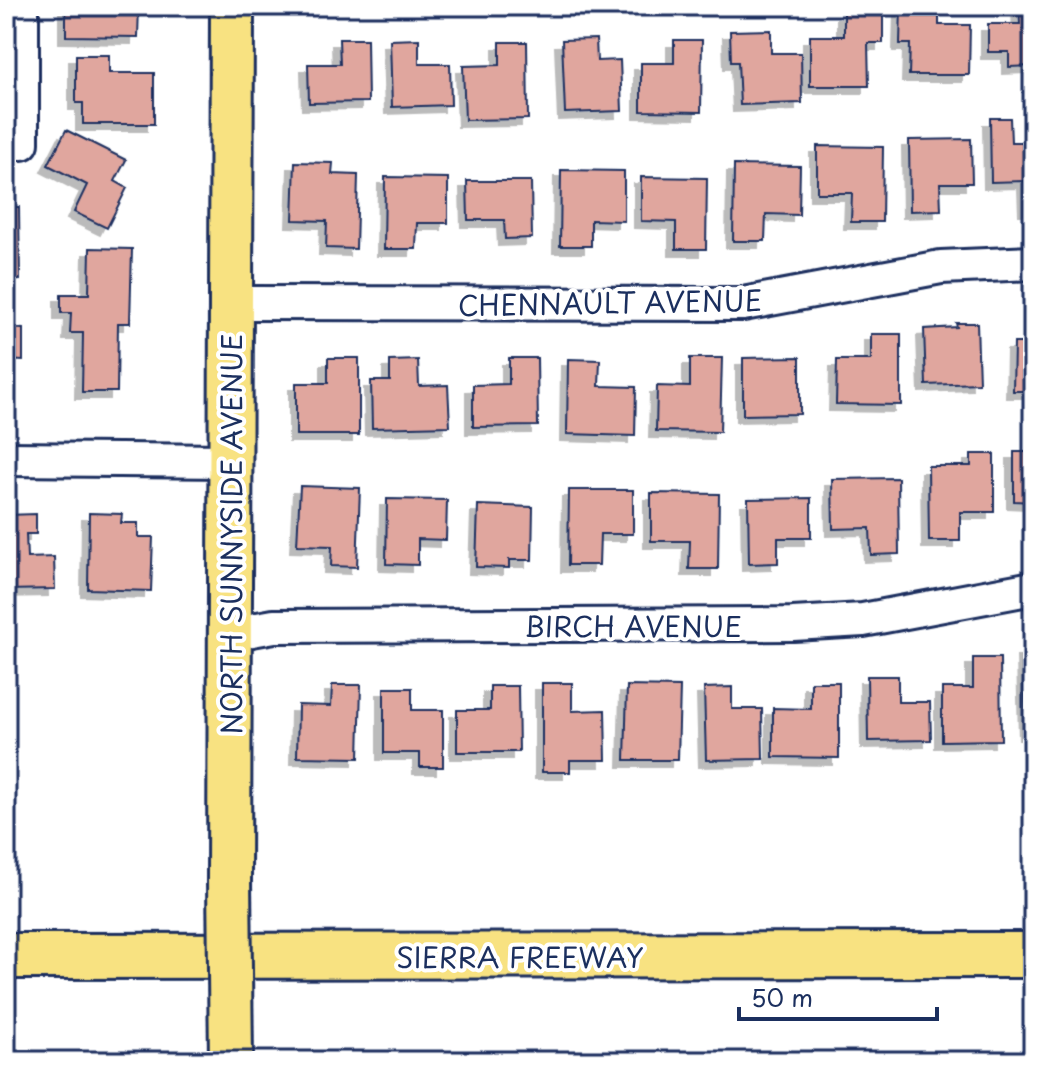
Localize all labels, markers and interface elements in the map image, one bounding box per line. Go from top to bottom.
street label: CHENNAULT AVENUE [458,278,762,326]
street label: NORTH SUNNYSIDE AVENUE [209,333,252,735]
street label: BIRCH AVENUE [524,604,742,647]
street label: SIERRA FREEWAY [396,935,644,978]
scale bar [739,971,937,1021]
text: 50 m [751,979,813,1015]

